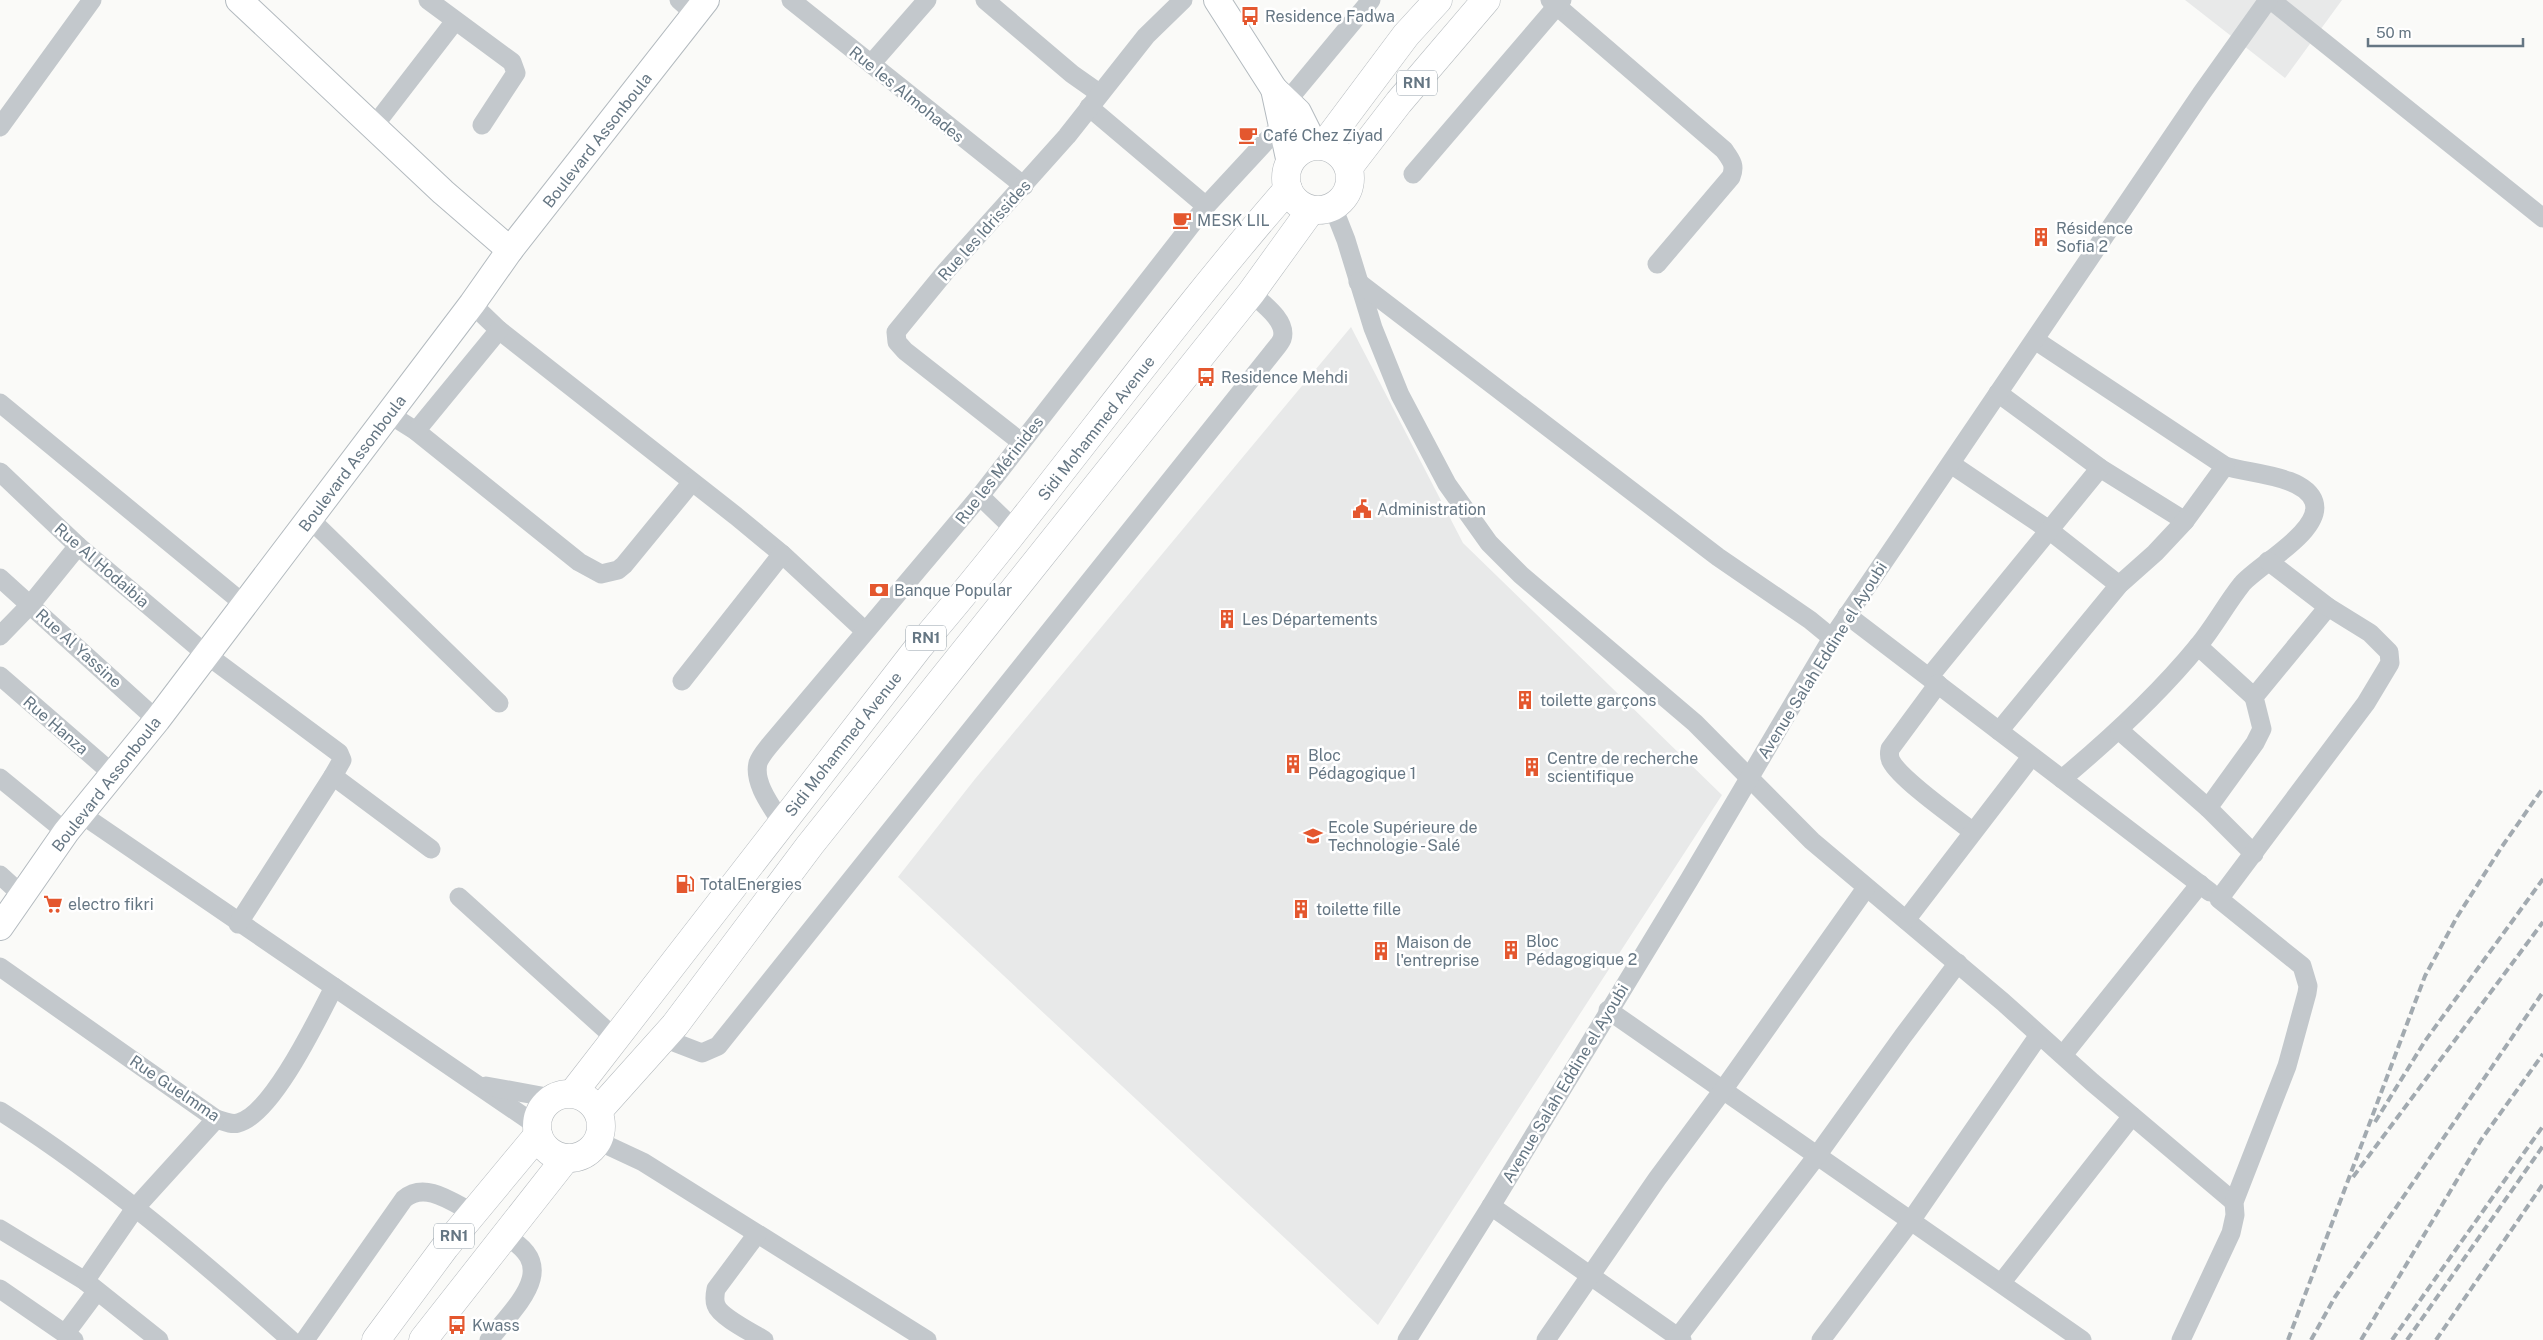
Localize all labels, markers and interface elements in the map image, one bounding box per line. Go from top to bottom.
bus stop icon: Residence Fadwa [1239,5,1261,27]
place label: Residence Fadwa [1265,7,1395,26]
scale bar [2368,15,2523,47]
text: 50 m [2376,24,2411,41]
street label: Rue les Almohades [846,42,968,146]
street label: Boulevard Assonboula [539,69,656,212]
road number: RN1 [1397,70,1437,96]
cafe icon: Café Chez Ziyad [1237,124,1259,146]
place label: Café Chez Ziyad [1263,126,1383,145]
street label: Rue les Idrissides [934,176,1035,285]
cafe icon: MESK LIL [1171,209,1193,231]
place label: MESK LIL [1197,211,1270,230]
place label: Résidence Sofia 2 [2056,219,2133,256]
building icon: Résidence Sofia 2 [2030,226,2052,248]
street label: Sidi Mohammed Avenue [1034,352,1159,504]
bus stop icon: Residence Mehdi [1195,366,1217,388]
place label: Residence Mehdi [1221,368,1348,387]
street label: Boulevard Assonboula [295,391,410,535]
street label: Rue les Mérinides [951,413,1047,528]
public building icon: Administration [1351,498,1373,520]
place label: Administration [1377,500,1486,519]
street label: Rue Al Hodaibia [51,519,153,612]
street label: Avenue Salah Eddine el Ayoubi [1754,558,1891,762]
bank icon: Banque Popular [868,579,890,601]
place label: Banque Popular [894,581,1012,600]
street label: Rue Al Yassine [32,605,125,692]
building icon: Les Départements [1216,608,1238,630]
place label: Les Départements [1242,610,1377,629]
road number: RN1 [906,626,946,650]
street label: Sidi Mohammed Avenue [781,668,906,820]
building icon: toilette garçons [1514,689,1536,711]
place label: toilette garçons [1540,691,1656,710]
street label: Rue Hanza [19,692,92,759]
street label: Boulevard Assonboula [48,713,165,856]
place label: Bloc Pédagogique 1 [1308,746,1416,783]
place label: Centre de recherche scientifique [1547,749,1698,786]
building icon: Bloc Pédagogique 1 [1282,753,1304,775]
building icon: Centre de recherche scientifique [1521,756,1543,778]
place label: Ecole Supérieure de Technologie - Salé [1328,818,1478,855]
school or university icon: Ecole Supérieure de Technologie - Salé [1302,825,1324,847]
fuel station icon: TotalEnergies [674,873,696,895]
place label: TotalEnergies [700,875,802,894]
supermarket icon: electro fikri [42,893,64,915]
place label: electro fikri [68,895,154,914]
building icon: toilette fille [1290,898,1312,920]
place label: toilette fille [1316,900,1401,919]
place label: Bloc Pédagogique 2 [1526,932,1637,969]
place label: Maison de l'entreprise [1396,933,1479,970]
building icon: Bloc Pédagogique 2 [1500,939,1522,961]
building icon: Maison de l'entreprise [1370,940,1392,962]
street label: Avenue Salah Eddine el Ayoubi [1498,980,1632,1186]
street label: Rue Guelmma [126,1051,223,1125]
road number: RN1 [434,1224,474,1248]
bus stop icon: Kwass [446,1314,468,1336]
place label: Kwass [472,1316,519,1335]

